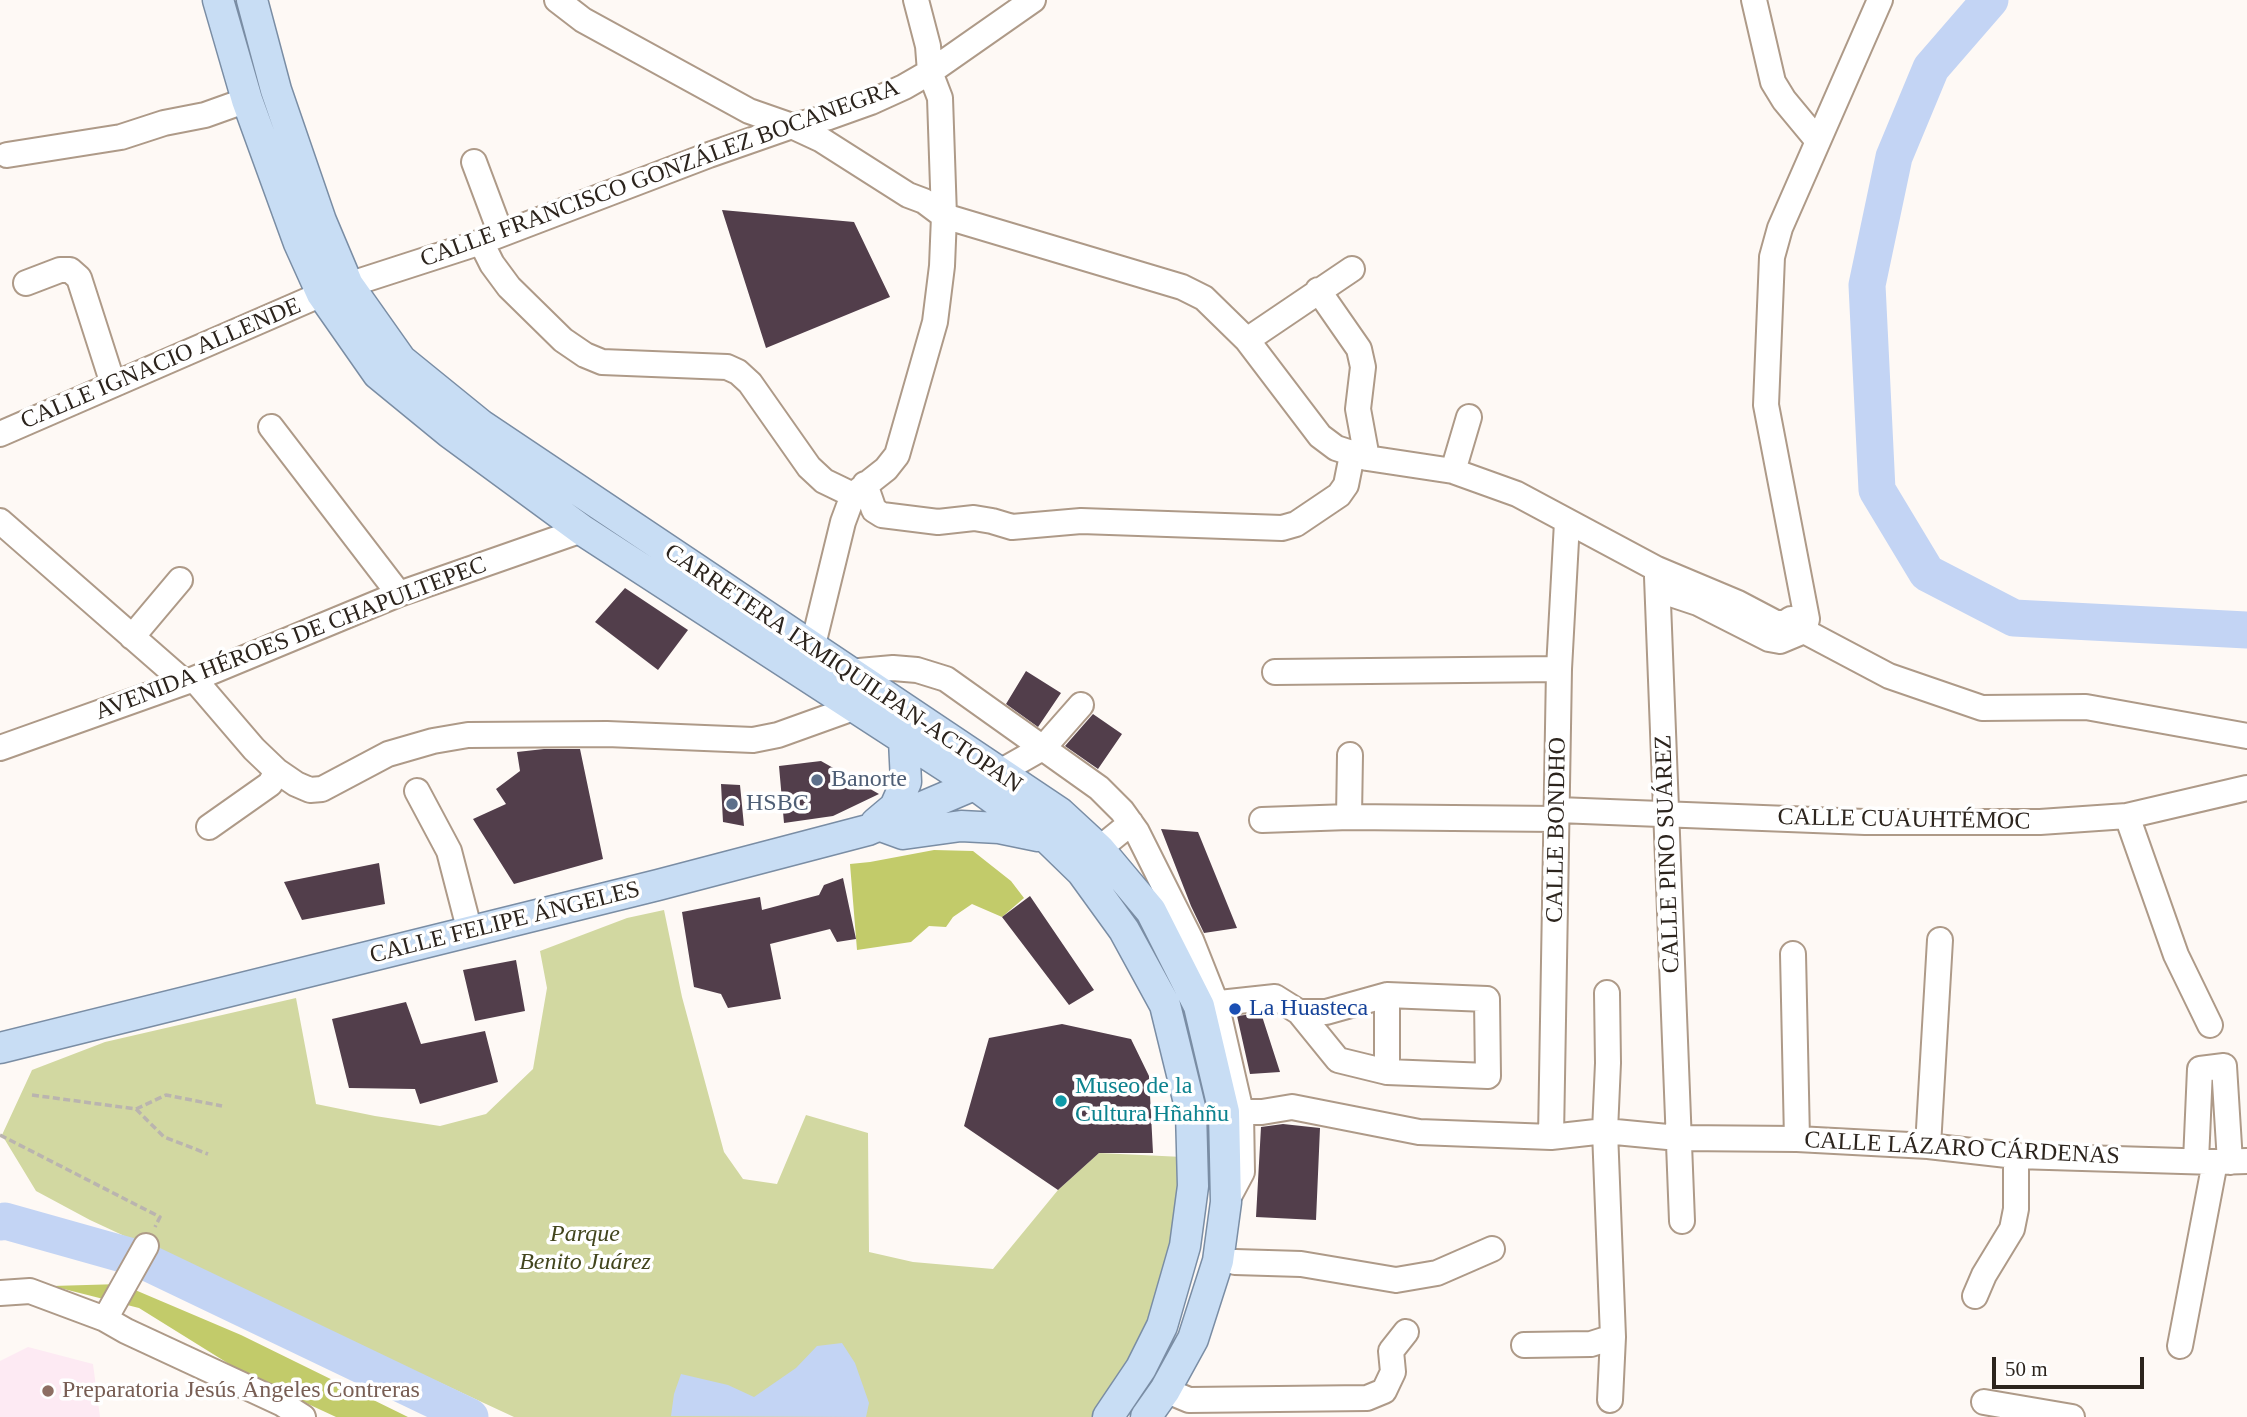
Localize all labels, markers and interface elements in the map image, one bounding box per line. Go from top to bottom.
street label: CALLE FRANCISCO GONZÁLEZ BOCANEGRA [417,74,903,274]
street label: CALLE IGNACIO ALLENDE [17,292,305,436]
street label: CARRETERA IXMIQUILPAN-ACTOPAN [659,538,1027,800]
street label: AVENIDA HÉROES DE CHAPULTEPEC [91,551,491,727]
street label: CALLE PINO SUÁREZ [1649,734,1687,974]
street label: CALLE BONDHO [1541,737,1573,923]
place label: Banorte [831,766,907,794]
marker: Banorte [809,772,825,788]
place label: HSBC [746,790,809,818]
marker: HSBC [724,796,740,812]
street label: CALLE CUAUHTÉMOC [1777,803,2031,837]
street label: CALLE FELIPE ÁNGELES [367,875,643,971]
place label: La Huasteca [1249,995,1368,1023]
marker: La Huasteca [1227,1001,1243,1017]
place label: Museo de la Cultura Hñahñu [1075,1073,1229,1129]
marker: Museo de la Cultura Hñahñu [1053,1093,1069,1109]
street label: CALLE LÁZARO CÁRDENAS [1803,1126,2121,1172]
park label: Parque Benito Juárez [519,1221,651,1277]
scale bar [1995,1344,2147,1388]
text: 50 m [2005,1357,2048,1381]
place label: Preparatoria Jesús Ángeles Contreras [62,1377,420,1405]
marker: Preparatoria Jesús Ángeles Contreras [40,1383,56,1399]

